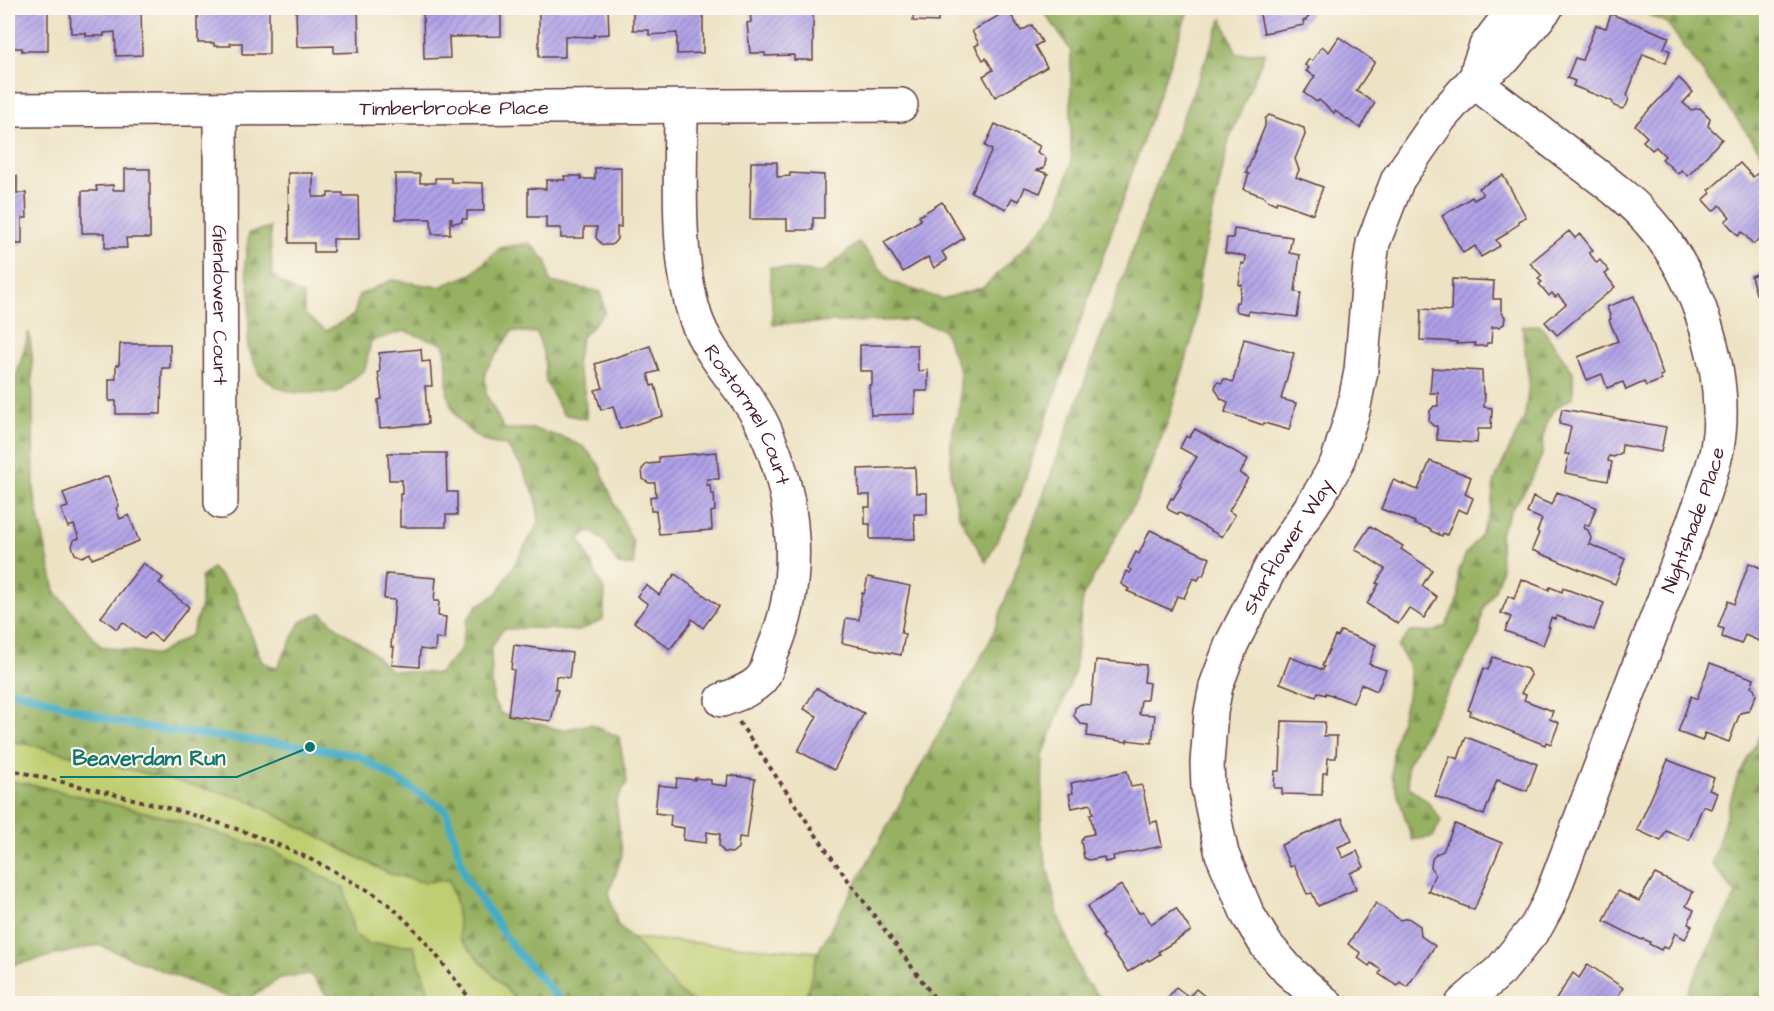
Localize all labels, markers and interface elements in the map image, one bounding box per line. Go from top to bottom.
street label: Timberbrooke Place [359,94,549,123]
street label: Glendower Court [205,225,234,385]
street label: Rostormel Court [697,339,797,488]
street label: Nightshade Place [1655,445,1732,597]
street label: Starflower Way [1236,474,1341,619]
callout: Beaverdam Run [60,738,237,777]
text: Beaverdam Run [72,744,226,773]

